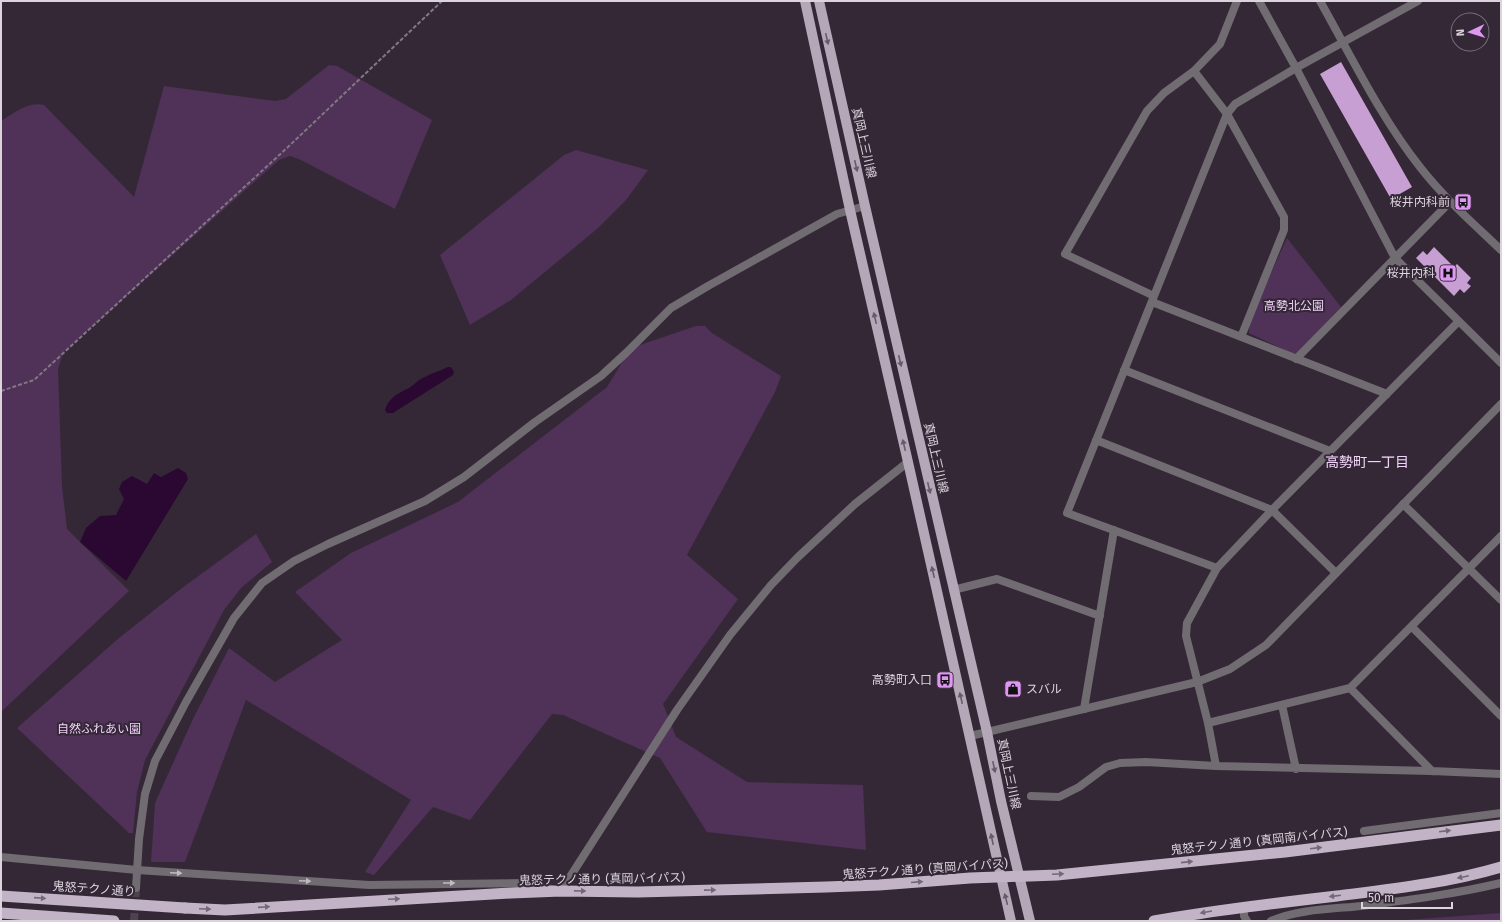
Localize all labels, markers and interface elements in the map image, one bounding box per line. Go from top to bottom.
north arrow [1450,12,1490,52]
text: N [1454,29,1467,37]
one-way arrow [825,33,831,45]
street label: 真岡上三川線 [849,106,879,180]
one-way arrow [853,160,859,172]
bus stop icon: 桜井内科前 [1453,192,1473,212]
place label: 桜井内科前 [1390,195,1450,209]
hospital icon: 桜井内科 [1438,263,1458,283]
place label: 桜井内科 [1387,266,1435,280]
park label: 高勢北公園 [1264,299,1324,313]
one-way arrow [872,312,878,324]
one-way arrow [898,355,904,367]
street label: 真岡上三川線 [921,421,951,495]
one-way arrow [901,439,907,451]
district label: 高勢町一丁目 [1325,454,1409,471]
one-way arrow [927,482,933,494]
one-way arrow [929,565,935,578]
bus stop icon: 高勢町入口 [935,670,955,690]
place label: 高勢町入口 [872,673,932,687]
shop icon: スバル [1003,679,1023,699]
place label: スバル [1026,682,1062,696]
one-way arrow [958,692,964,705]
park label: 自然ふれあい園 [57,722,141,736]
street label: 真岡上三川線 [995,737,1023,811]
one-way arrow [991,761,997,773]
street label: 鬼怒テクノ通り (真岡南バイパス) [1170,825,1348,857]
one-way arrow [1439,827,1451,834]
one-way arrow [989,832,995,845]
one-way arrow [1310,845,1322,851]
street label: 鬼怒テクノ通り (真岡バイパス) [842,856,1008,882]
one-way arrow [1181,858,1193,865]
one-way arrow [170,869,182,876]
street label: 鬼怒テクノ通り (真岡バイパス) [519,871,685,887]
one-way arrow [1052,871,1064,878]
one-way arrow [1457,875,1469,881]
one-way arrow [299,877,311,884]
street label: 鬼怒テクノ通り [52,879,136,899]
one-way arrow [911,879,923,886]
one-way arrow [443,880,456,886]
scale bar [1362,884,1452,910]
one-way arrow [704,887,717,893]
one-way arrow [574,888,587,894]
text: 50 m [1368,891,1394,905]
one-way arrow [1003,893,1009,905]
one-way arrow [1329,893,1341,899]
one-way arrow [34,895,46,902]
one-way arrow [388,896,400,903]
one-way arrow [258,904,270,911]
one-way arrow [199,906,212,912]
one-way arrow [1200,909,1212,915]

